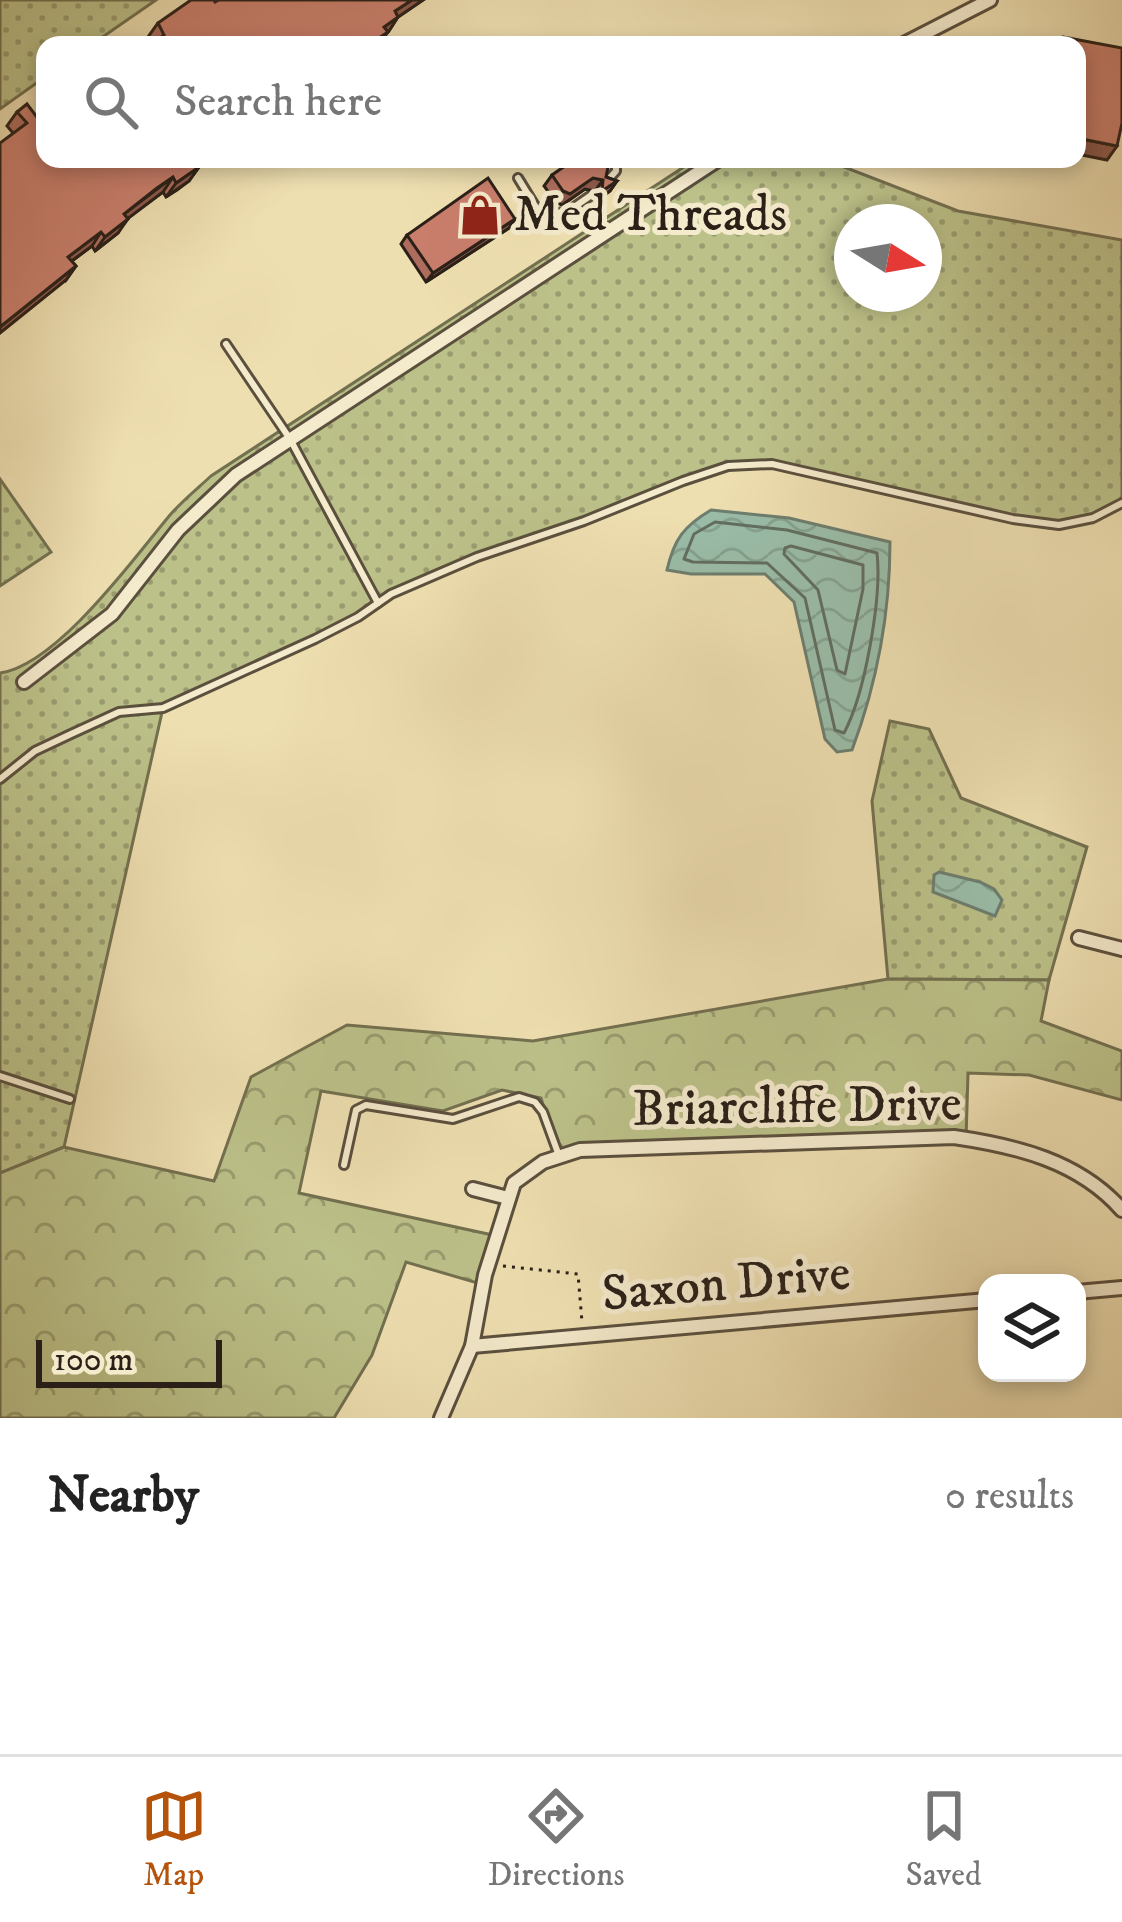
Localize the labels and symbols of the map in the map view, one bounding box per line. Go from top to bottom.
place label: Med Threads [514,183,787,247]
shop icon: Med Threads [457,192,503,238]
north arrow [834,204,942,312]
street label: Briarcliffe Drive [632,1072,962,1142]
street label: Saxon Drive [599,1241,853,1327]
scale bar [36,1334,222,1387]

